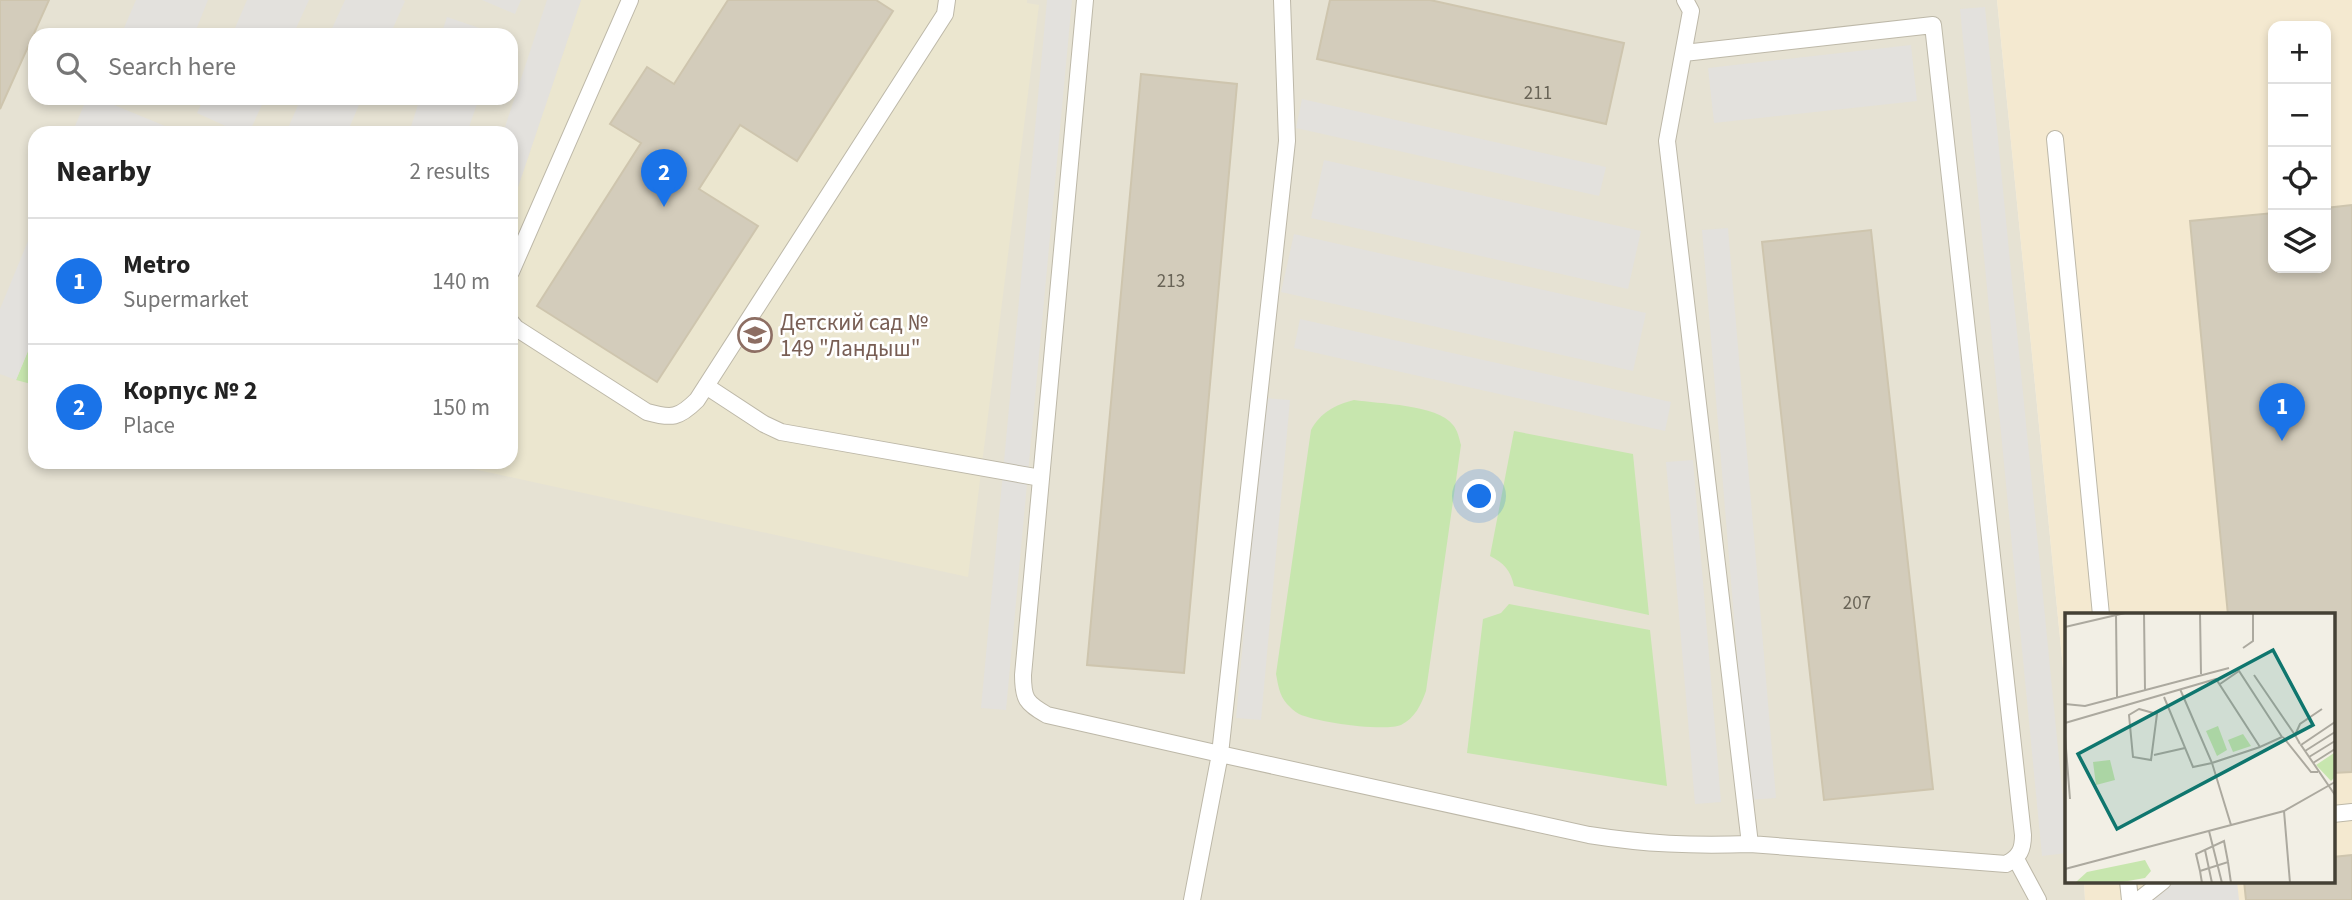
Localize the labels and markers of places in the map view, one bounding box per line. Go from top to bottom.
pin: 2 [641,149,687,207]
place label: Детский сад № 149 "Ландыш" [780,306,928,365]
school or university icon: Детский сад № 149 "Ландыш" [736,316,774,354]
pin: 1 [2259,383,2305,441]

